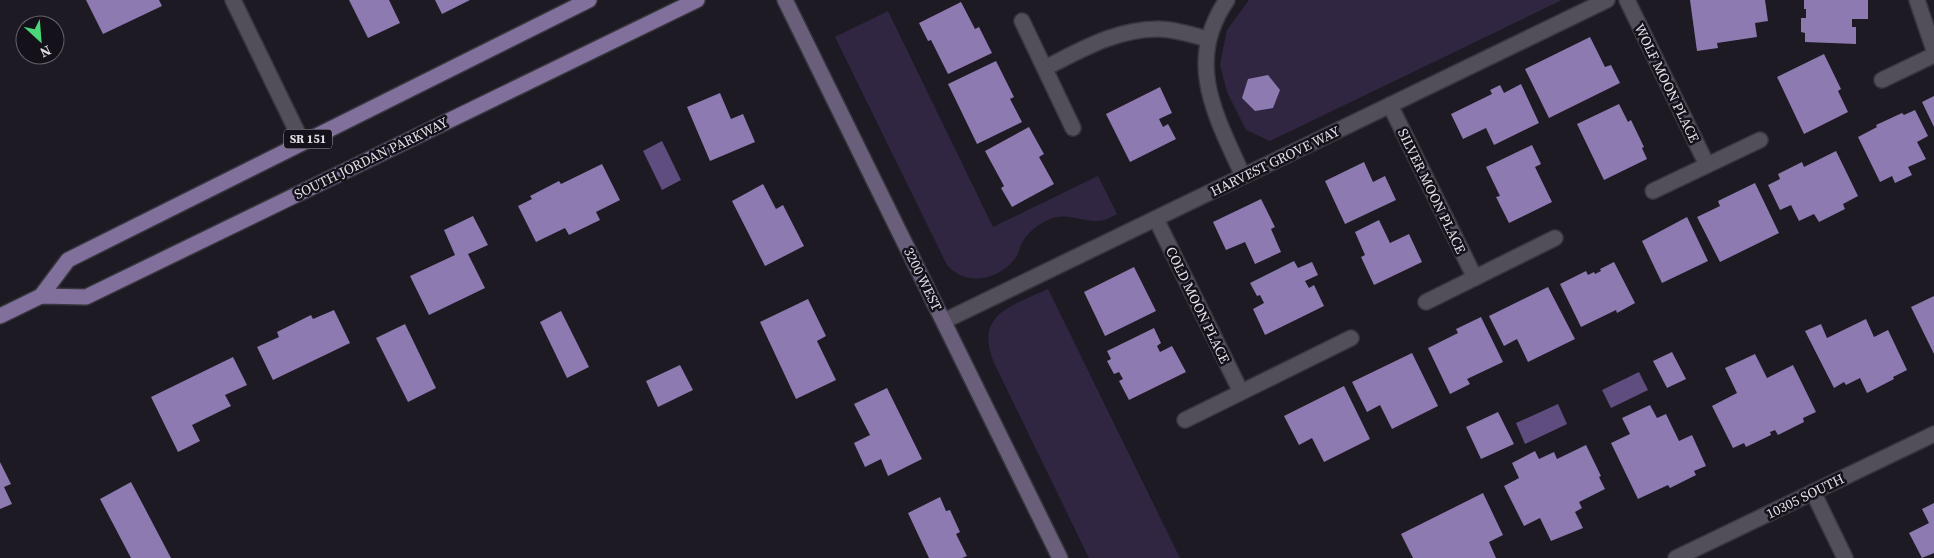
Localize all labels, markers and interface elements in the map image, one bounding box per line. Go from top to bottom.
north arrow [15,15,65,65]
street label: WOLF MOON PLACE [1630,20,1704,146]
text: N [37,40,55,63]
street label: SOUTH JORDAN PARKWAY [291,112,451,204]
street label: HARVEST GROVE WAY [1207,121,1343,201]
street label: SILVER MOON PLACE [1393,125,1471,257]
road number: SR 151 [284,130,332,148]
street label: COLD MOON PLACE [1161,243,1235,367]
street label: 3200 WEST [899,244,947,315]
street label: 10305 SOUTH [1763,468,1847,524]

